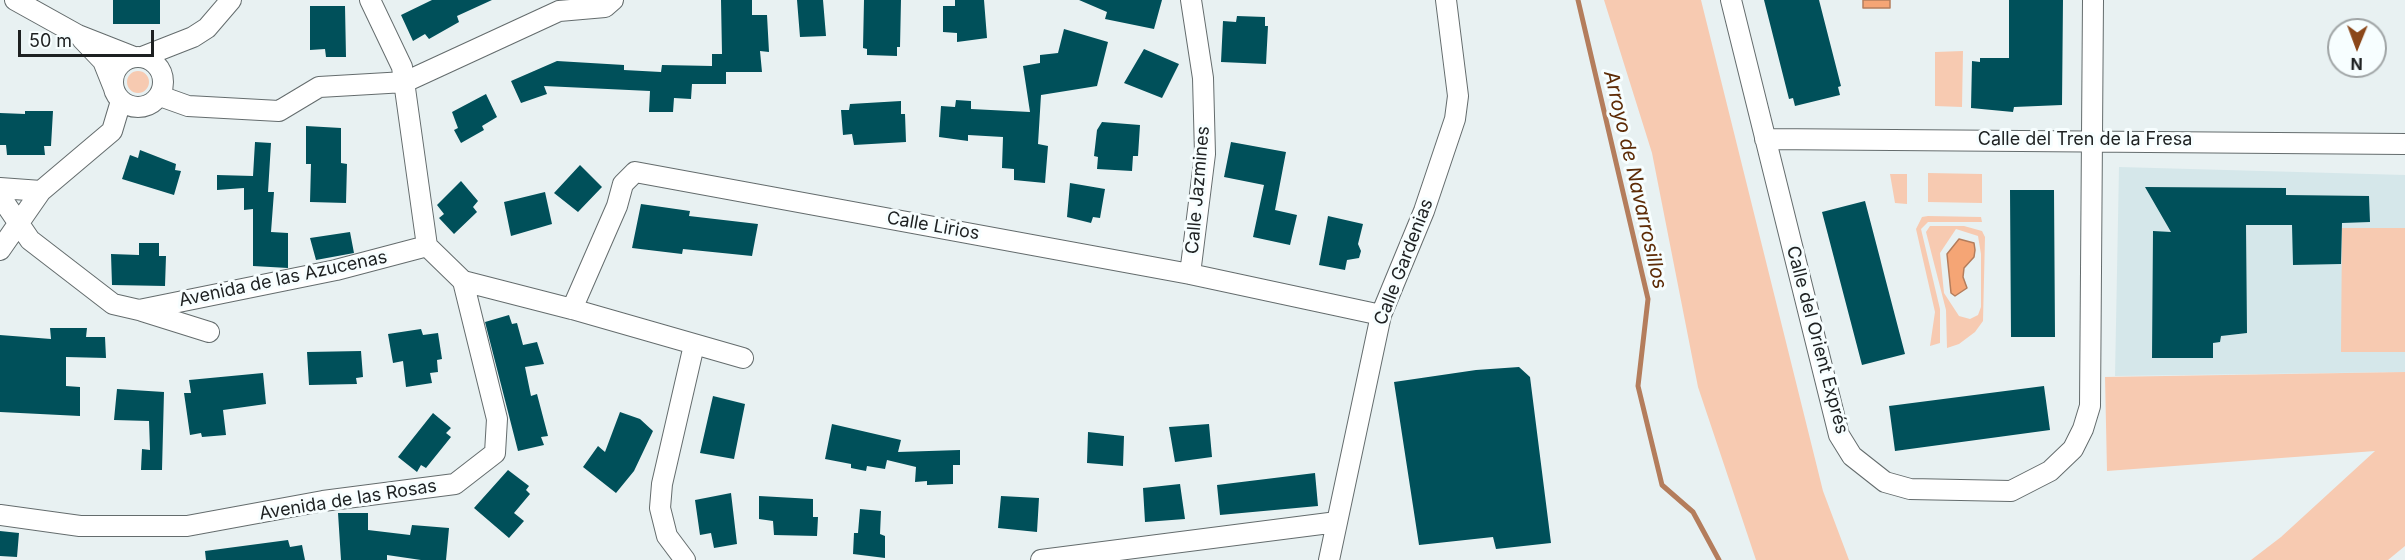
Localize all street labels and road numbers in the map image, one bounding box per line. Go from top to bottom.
street label: Calle Jazmines [1182,125,1214,255]
street label: Calle del Tren de la Fresa [1978,129,2192,151]
street label: Calle Gardenias [1370,196,1438,328]
street label: Calle Lirios [885,207,981,245]
street label: Calle del Orient Exprés [1781,244,1853,436]
street label: Avenida de las Azucenas [177,246,389,312]
street label: Avenida de las Rosas [258,475,438,525]

